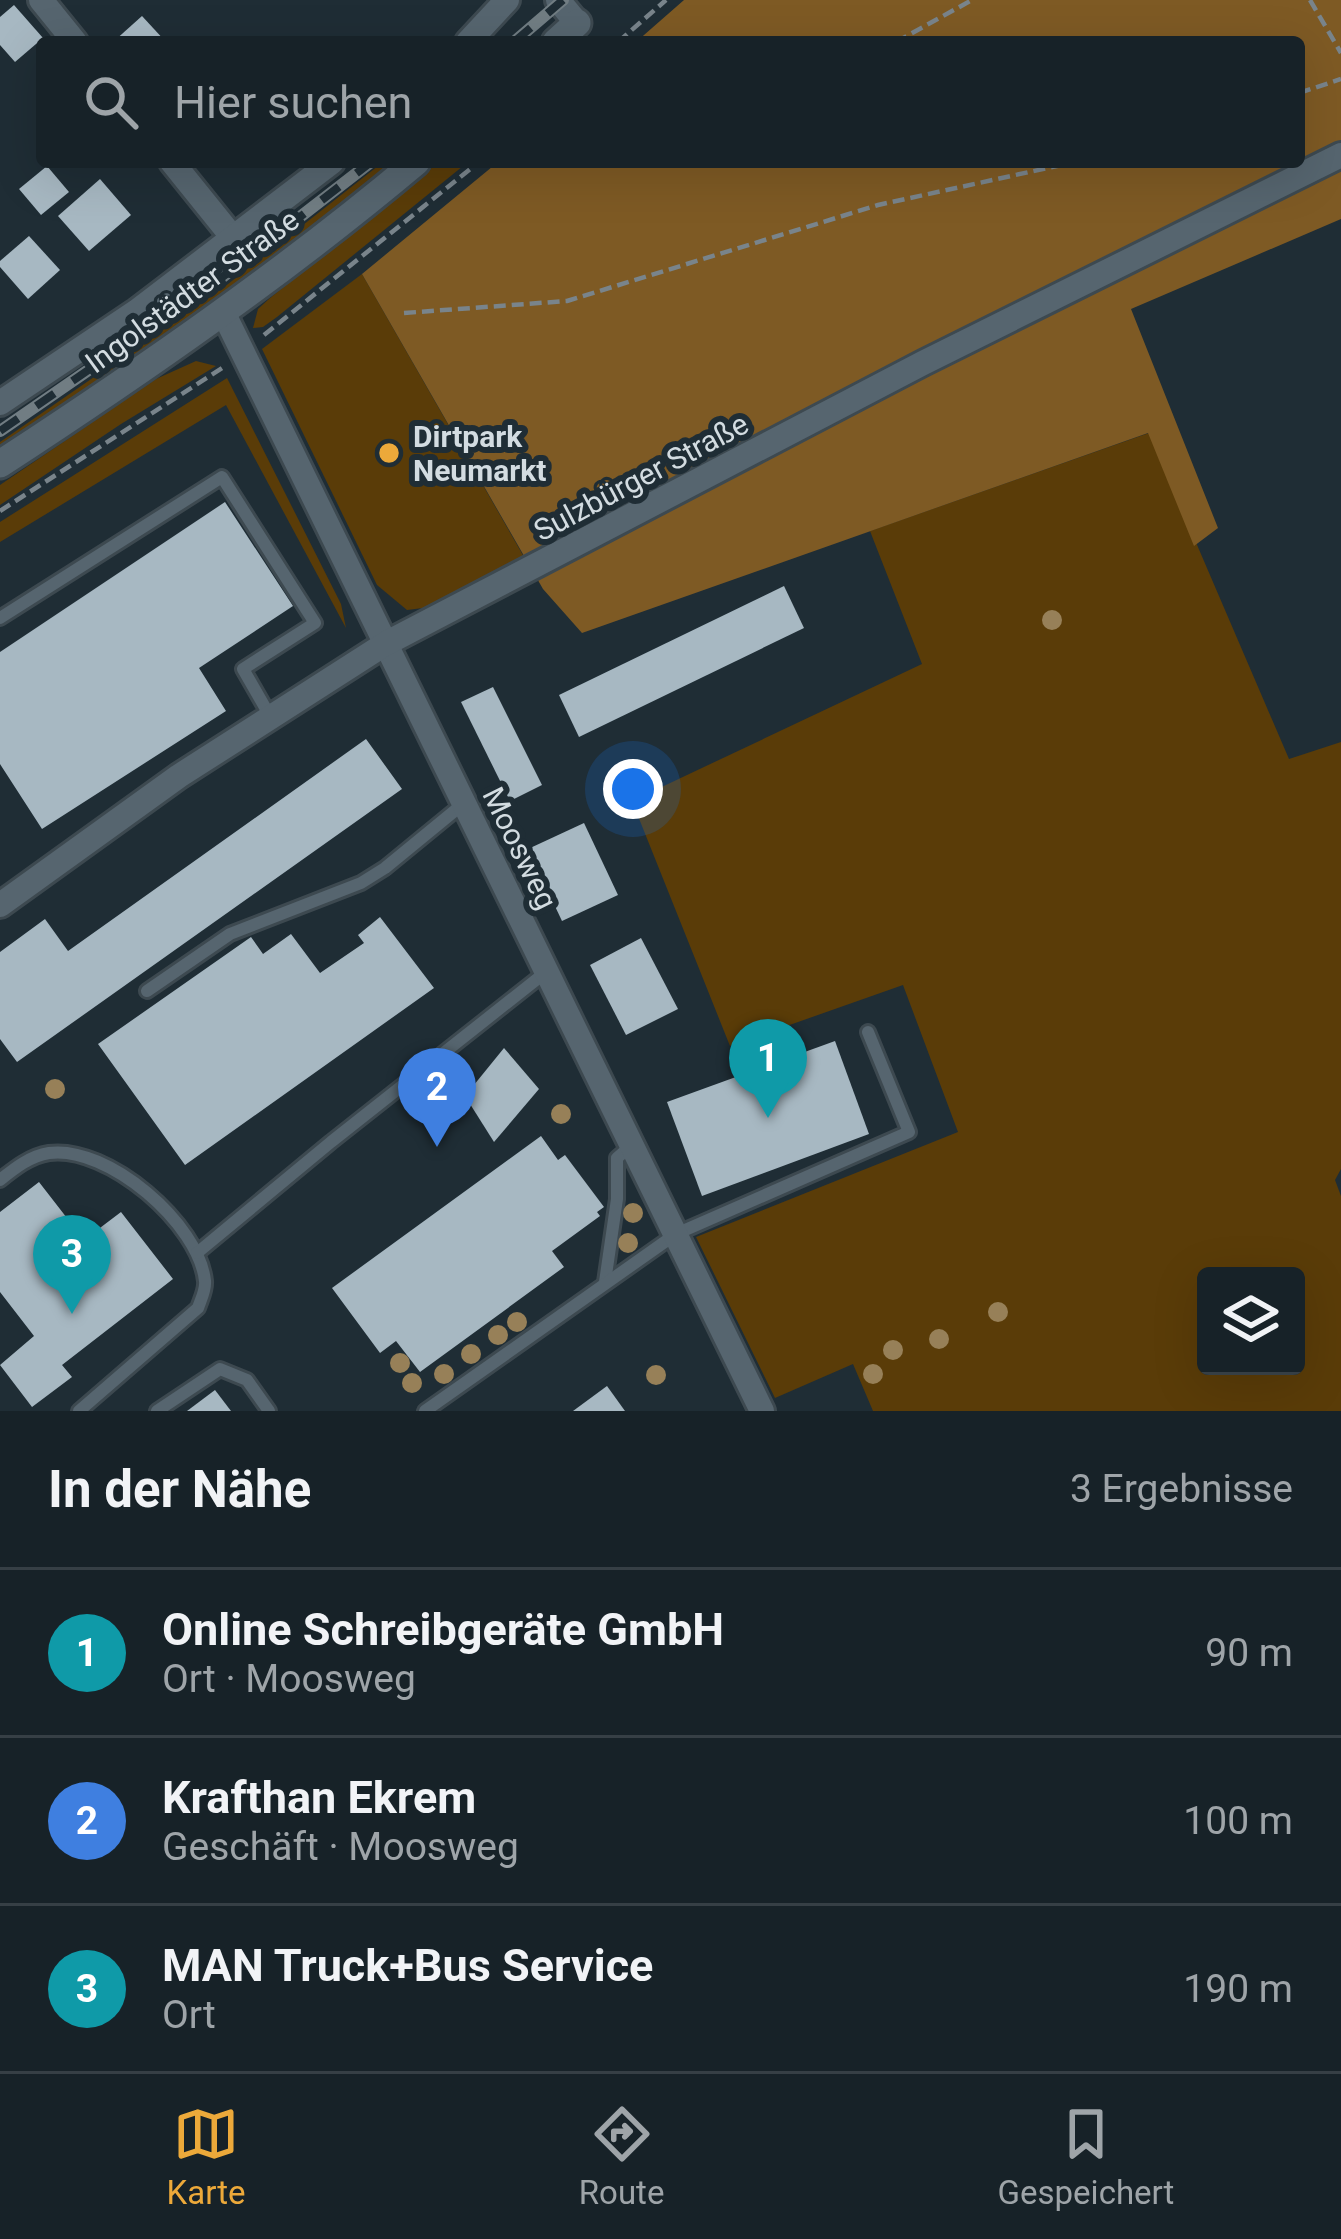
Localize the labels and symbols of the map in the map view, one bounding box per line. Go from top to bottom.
street label: Ingolstädter Straße [79,202,305,380]
street label: Sulzbürger Straße [528,406,754,548]
place label: Dirtpark Neumarkt [413,419,546,488]
marker: Dirtpark Neumarkt [376,440,402,466]
your location [603,759,663,819]
street label: Moosweg [476,781,564,915]
pin: 1 [729,1019,807,1118]
pin: 2 [398,1048,476,1147]
pin: 3 [33,1215,111,1314]

